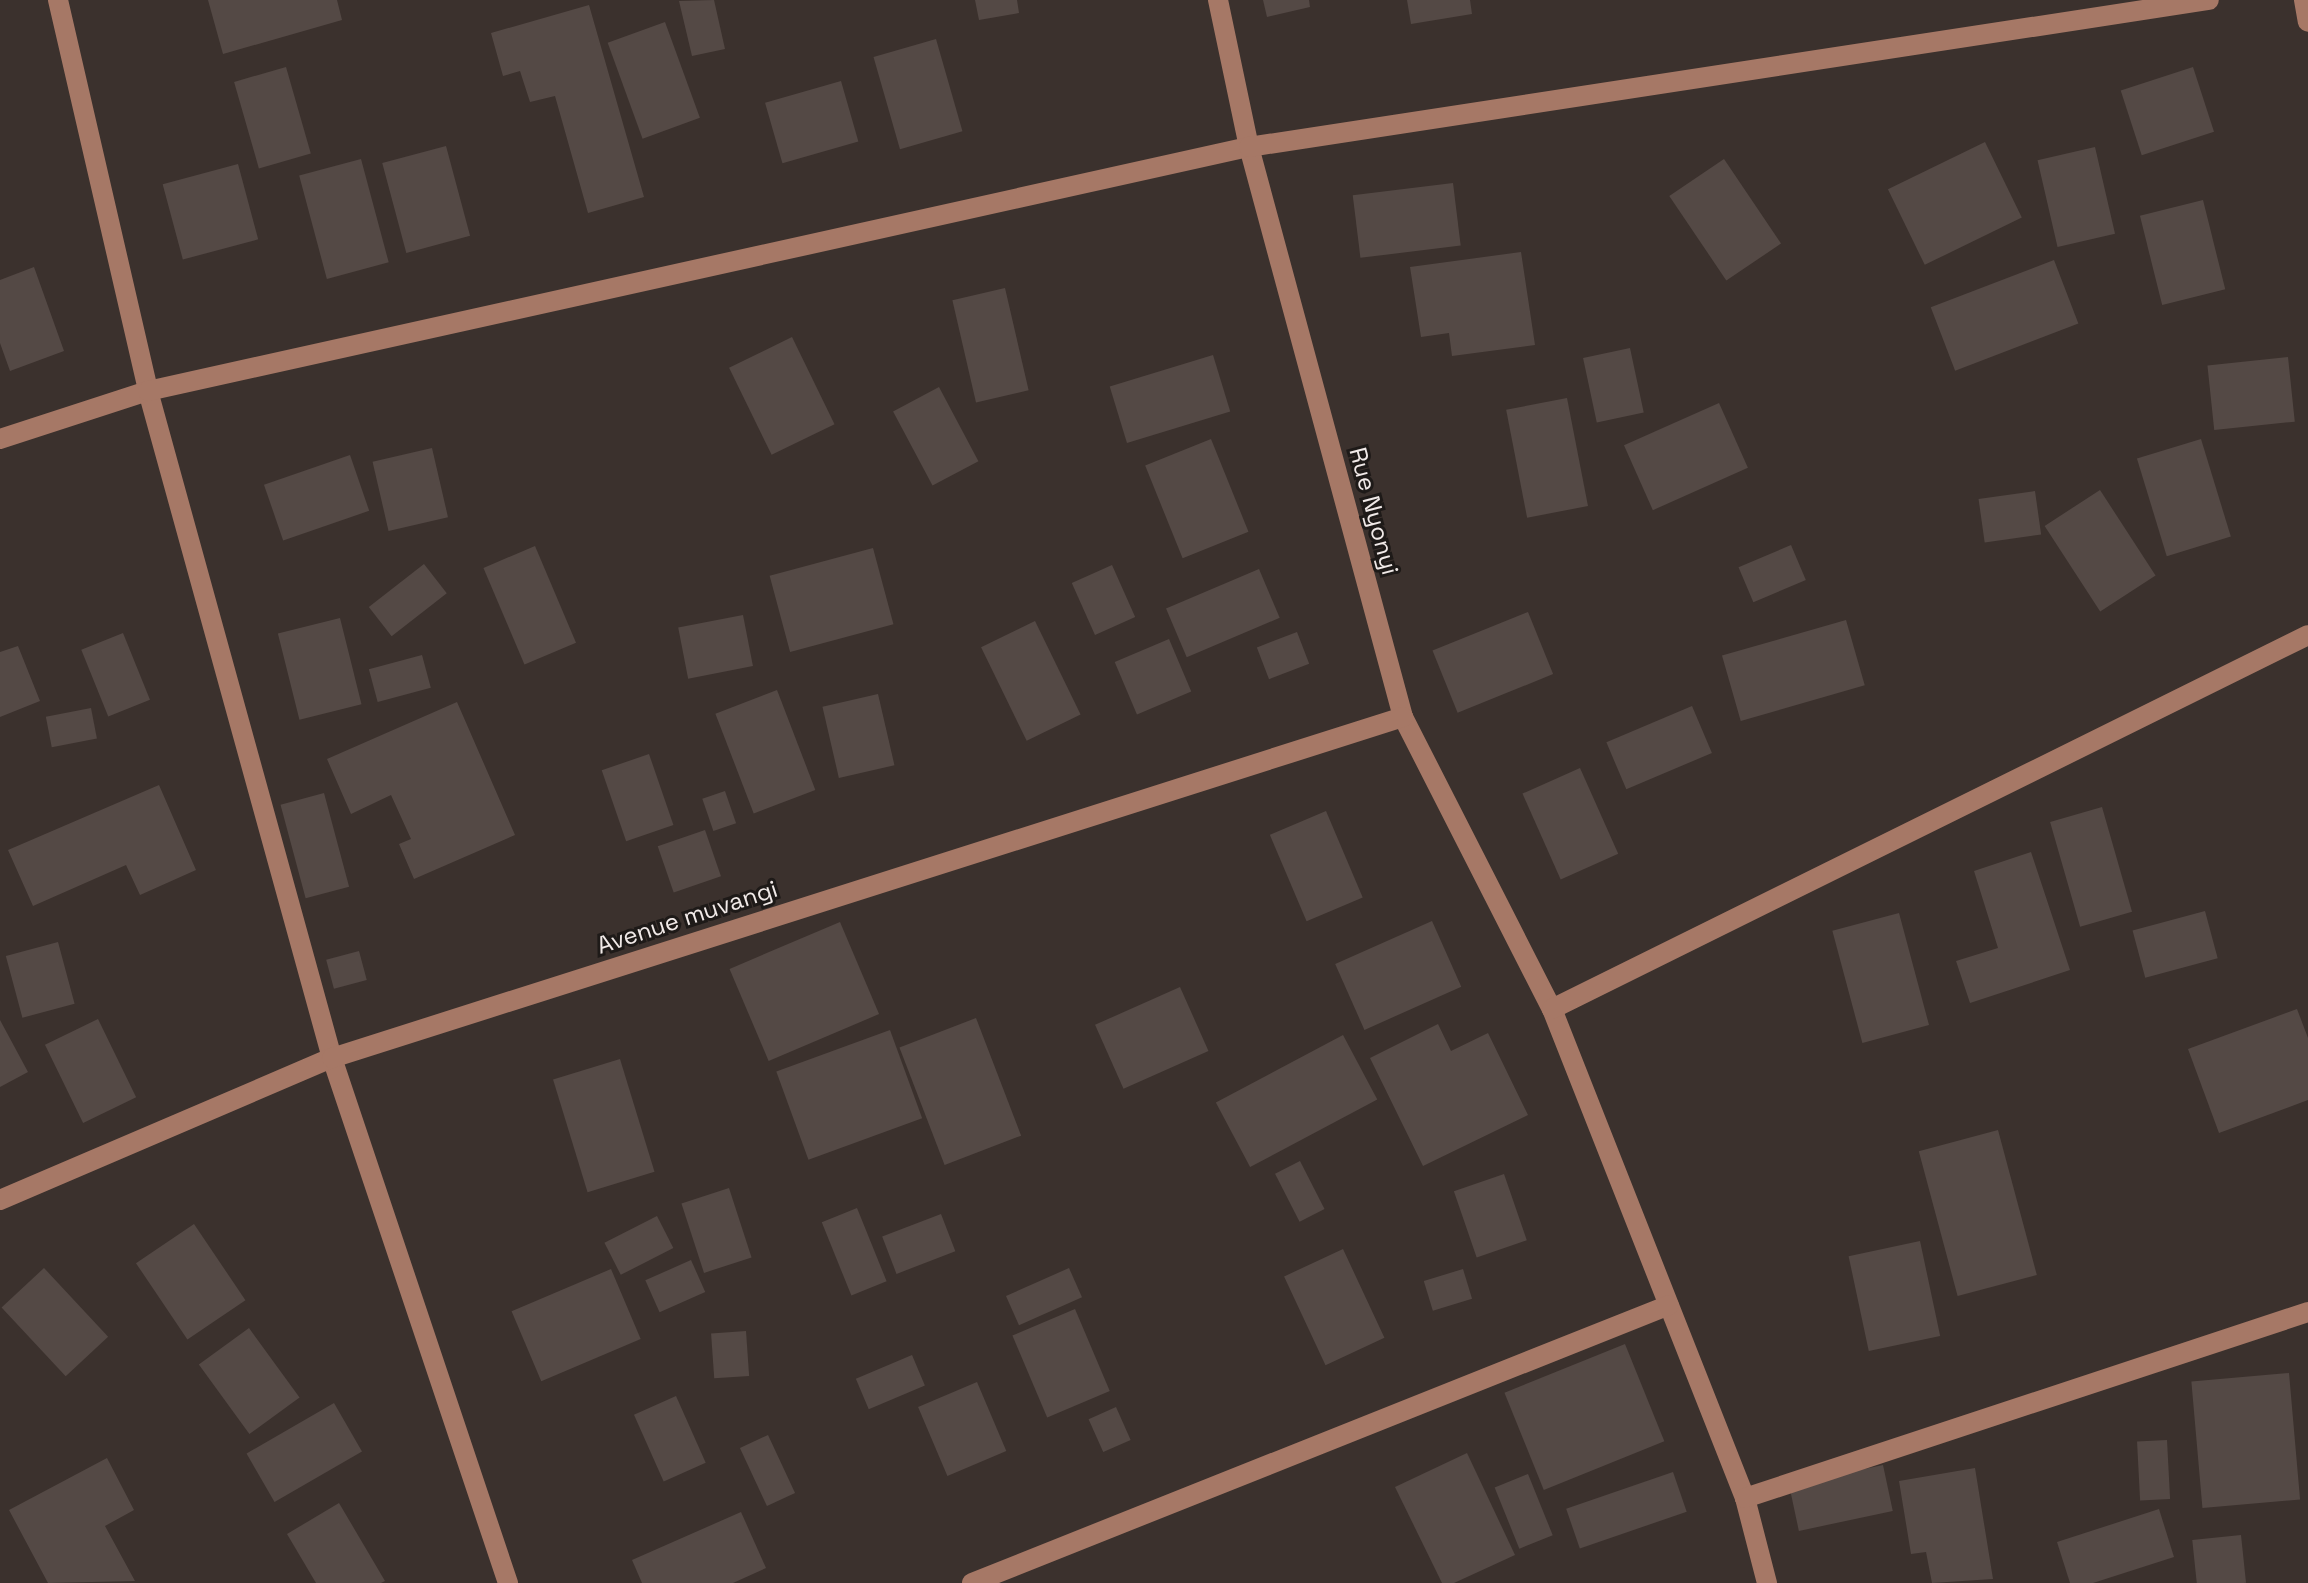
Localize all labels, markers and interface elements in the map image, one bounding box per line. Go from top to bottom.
street label: Rue Nyonyi [1343,444,1405,578]
street label: Avenue muvangi [593,874,781,960]

